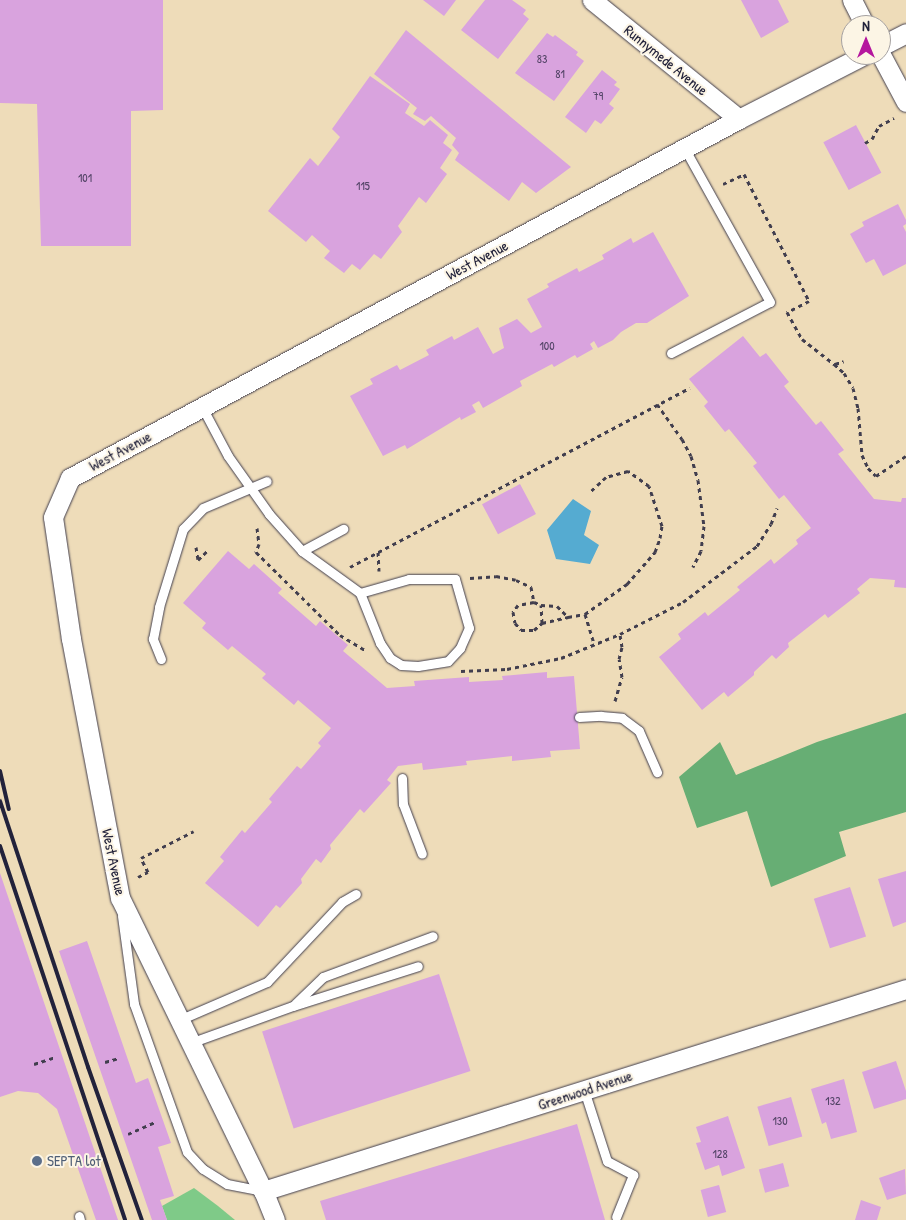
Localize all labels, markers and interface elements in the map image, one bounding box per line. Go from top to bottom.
north arrow [841,15,891,65]
text: N [862,16,870,35]
street label: Runnymede Avenue [621,21,711,99]
house number: 83 [537,52,547,66]
house number: 81 [555,67,565,81]
house number: 79 [593,89,603,103]
house number: 101 [78,171,92,185]
house number: 115 [356,179,370,193]
street label: West Avenue [443,236,511,284]
house number: 100 [539,339,555,353]
street label: West Avenue [86,427,154,475]
street label: West Avenue [98,827,130,897]
street label: Greenwood Avenue [536,1066,634,1114]
house number: 132 [825,1094,841,1108]
house number: 130 [772,1114,788,1128]
house number: 128 [712,1147,728,1161]
place label: SEPTA lot [47,1152,101,1170]
marker: SEPTA lot [31,1155,43,1167]

